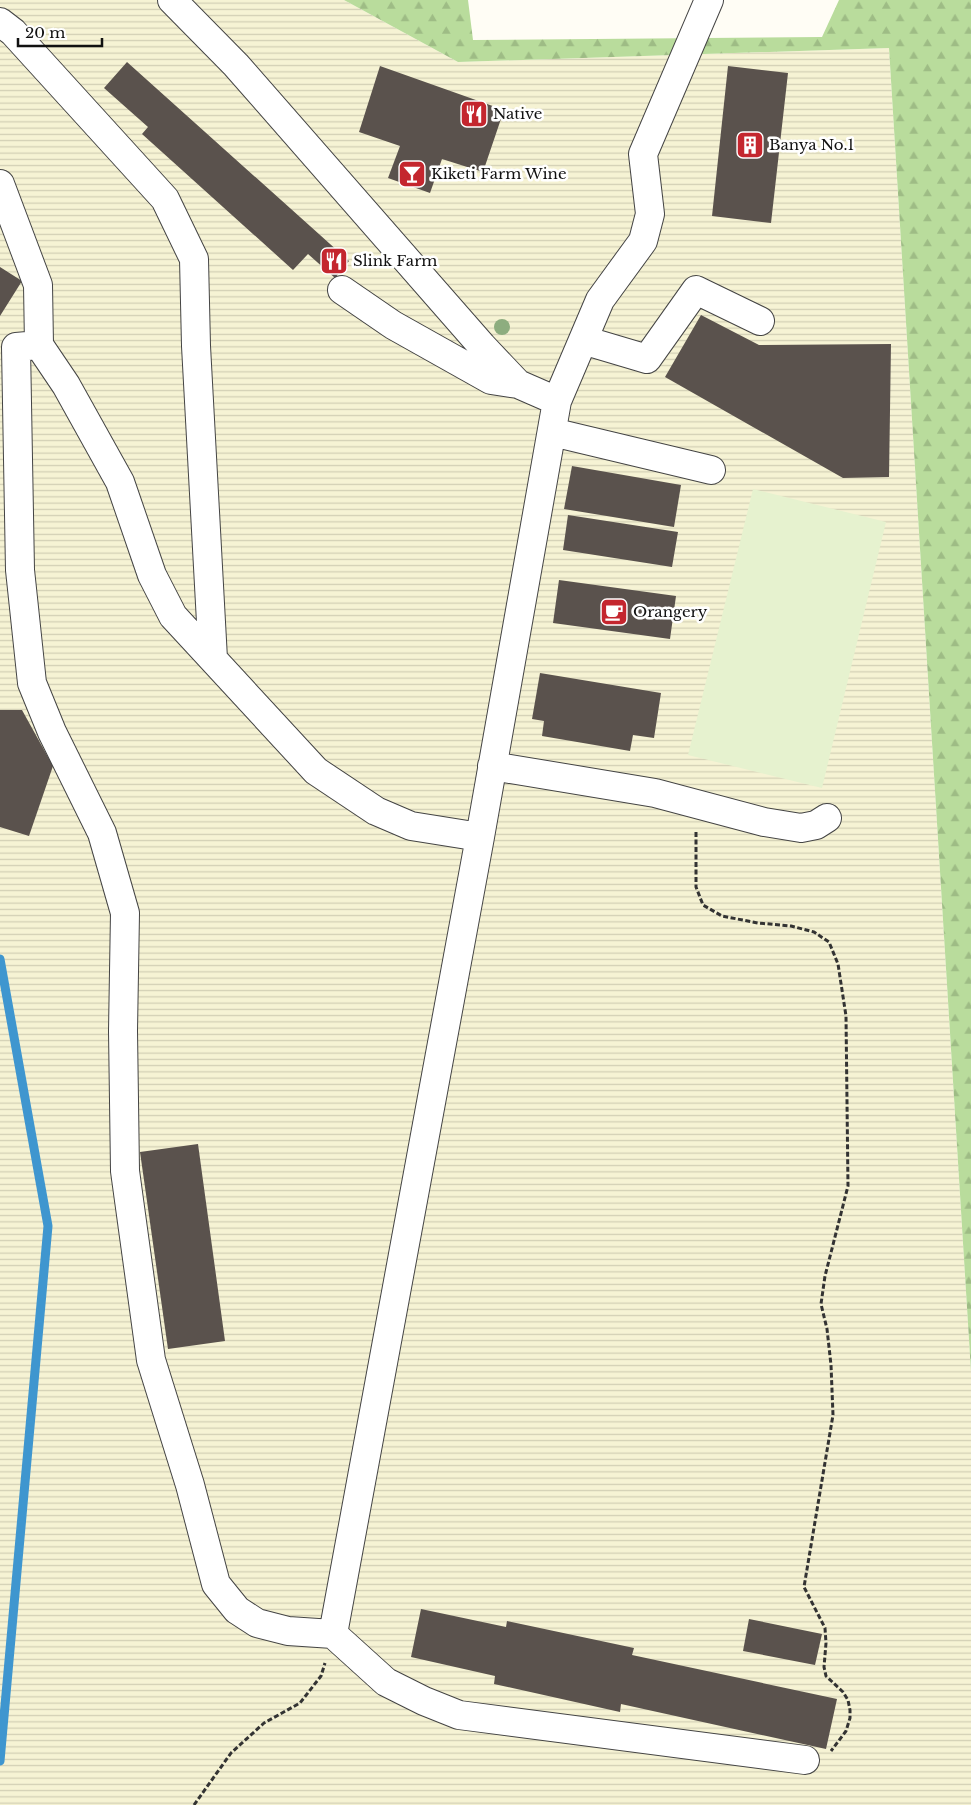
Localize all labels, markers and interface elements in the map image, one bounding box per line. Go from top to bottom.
scale bar [18,15,101,47]
text: 20 m [25,23,65,42]
restaurant icon: Native [459,99,489,129]
place label: Native [493,104,542,123]
building icon: Banya No.1 [735,130,765,160]
place label: Banya No.1 [769,135,854,154]
bar icon: Kiketi Farm Wine [397,159,427,189]
place label: Kiketi Farm Wine [431,164,567,183]
restaurant icon: Slink Farm [319,246,349,276]
place label: Slink Farm [353,251,437,270]
cafe icon: Orangery [599,597,629,627]
place label: Orangery [633,602,708,621]

